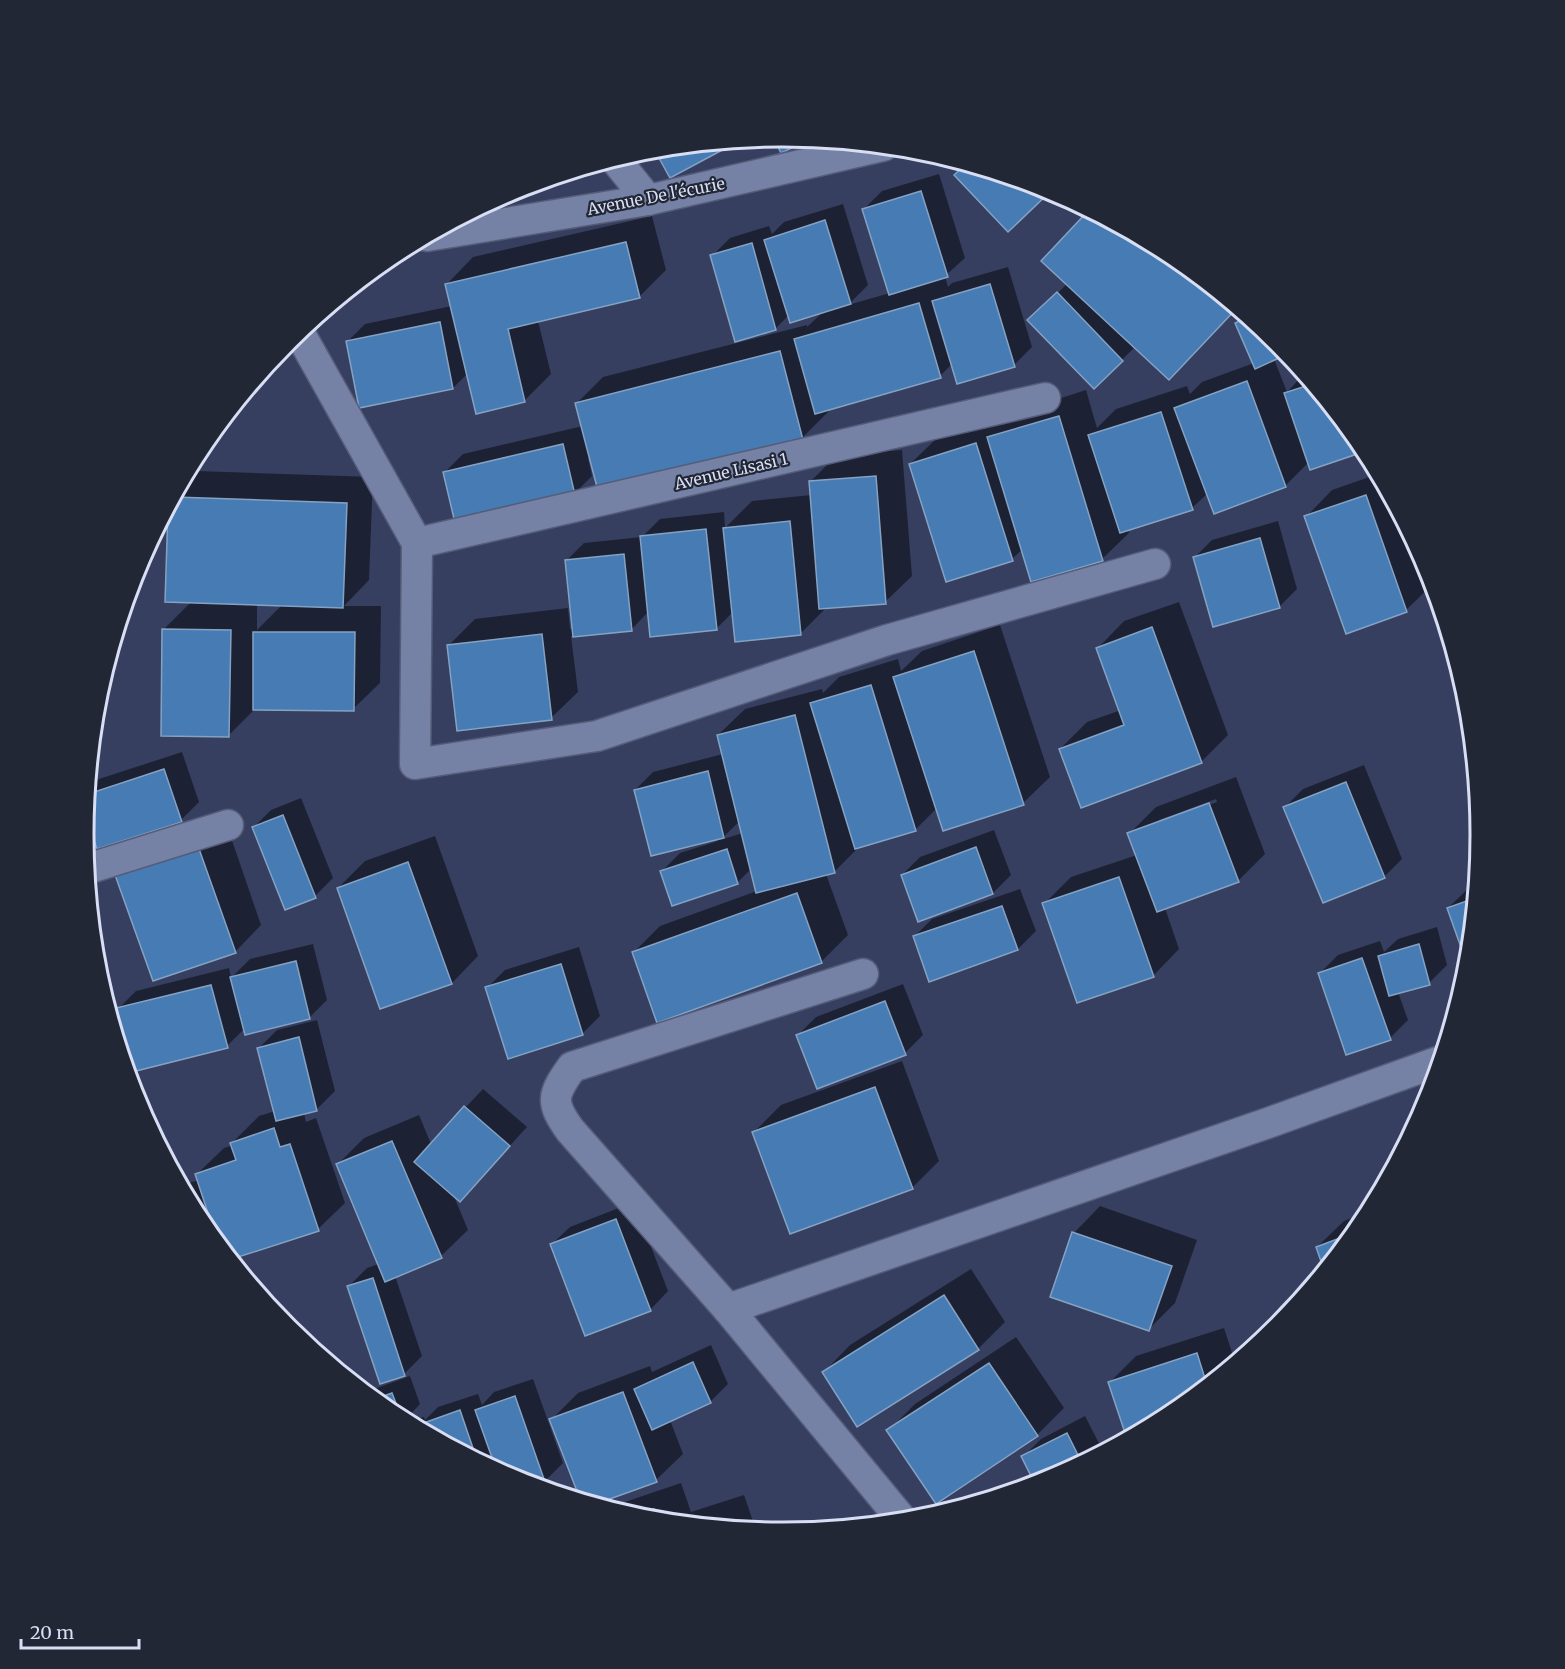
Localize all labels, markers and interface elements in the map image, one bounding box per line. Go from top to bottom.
street label: Avenue De l'écurie [585,173,726,219]
street label: Avenue Lisasi 1 [671,448,790,494]
scale bar [21,1612,140,1650]
text: 20 m [30,1621,74,1644]

